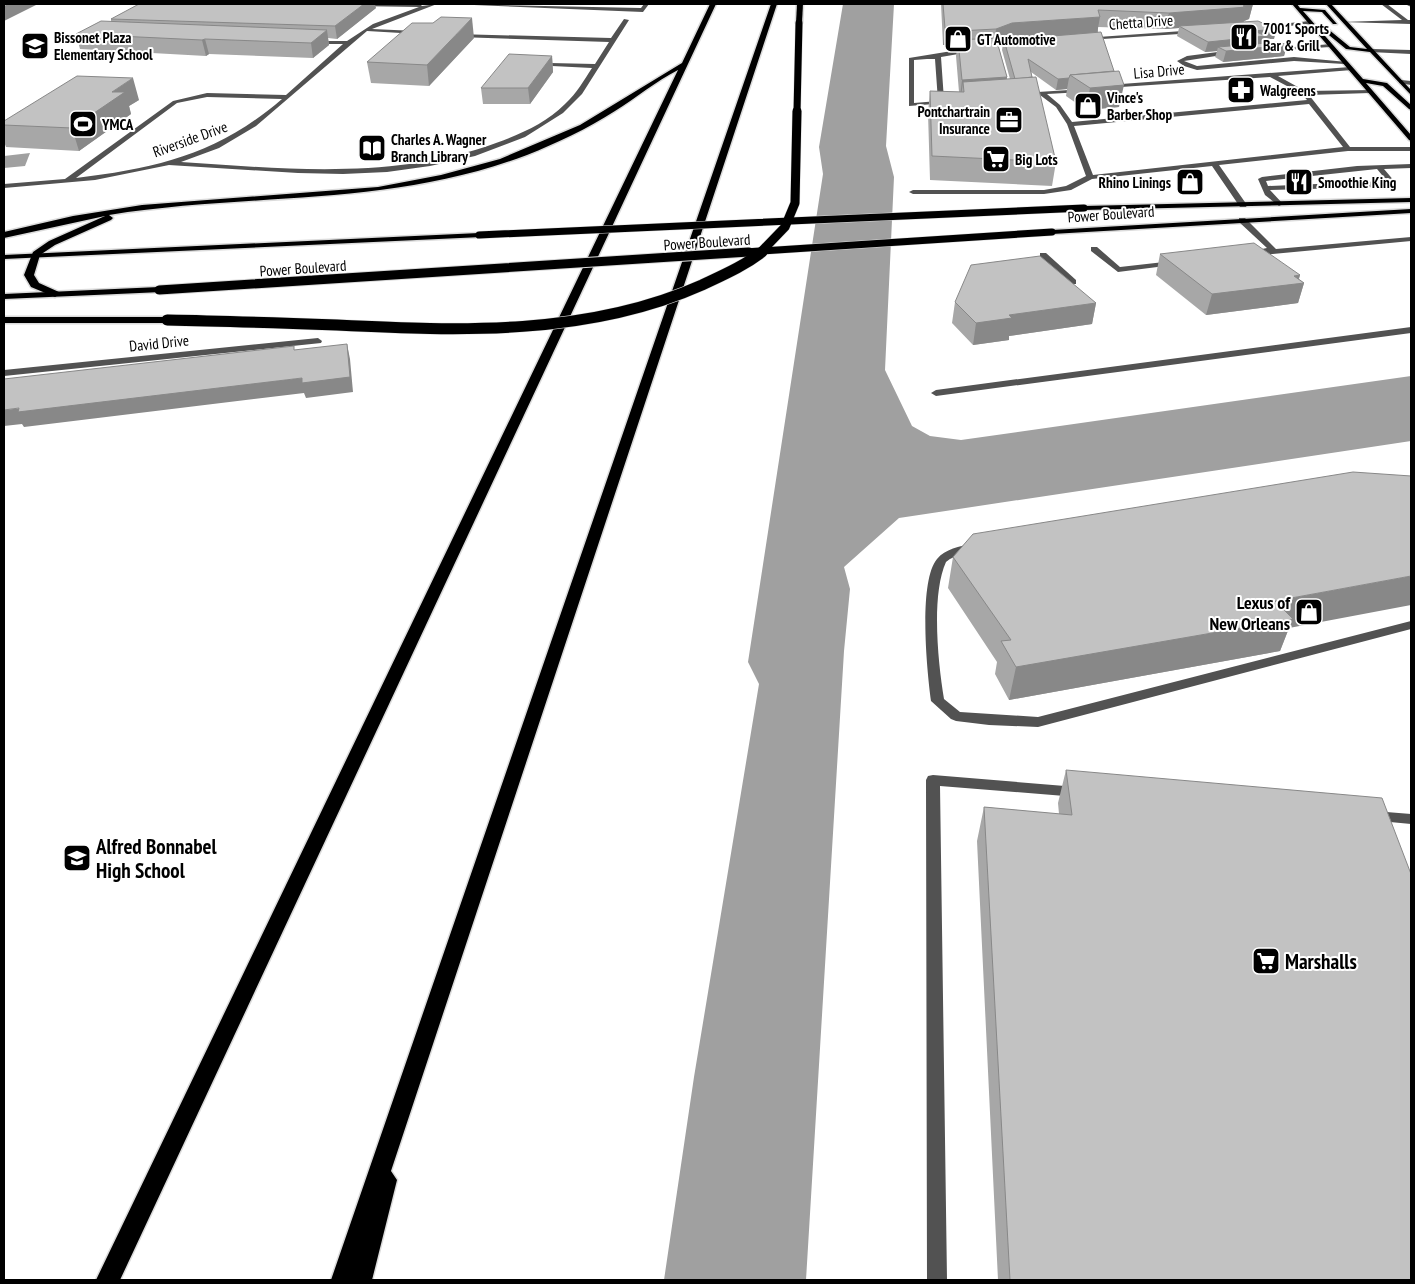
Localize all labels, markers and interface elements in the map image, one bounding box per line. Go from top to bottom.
street label: Chetta Drive [1108,10,1174,34]
place label: 7001 Sports Bar & Grill [1263,19,1329,55]
restaurant icon: 7001 Sports Bar & Grill [1229,22,1259,52]
shop icon: GT Automotive [943,24,973,54]
place label: Bissonet Plaza Elementary School [54,28,153,64]
place label: GT Automotive [977,30,1056,49]
school or university icon: Bissonet Plaza Elementary School [20,31,50,61]
street label: Lisa Drive [1133,59,1185,83]
pharmacy icon: Walgreens [1226,75,1256,105]
place label: Walgreens [1259,81,1316,100]
place label: Vince's Barber Shop [1106,88,1172,124]
shop icon: Vince's Barber Shop [1073,91,1103,121]
place label: Pontchartrain Insurance [918,102,990,138]
office icon: Pontchartrain Insurance [994,105,1024,135]
sports icon: YMCA [68,109,98,139]
place label: YMCA [101,115,134,134]
street label: Riverside Drive [150,117,230,161]
place label: Charles A. Wagner Branch Library [391,130,487,166]
library icon: Charles A. Wagner Branch Library [357,133,387,163]
supermarket icon: Big Lots [981,144,1011,174]
place label: Big Lots [1015,150,1058,169]
shop icon: Rhino Linings [1175,167,1205,197]
restaurant icon: Smoothie King [1284,167,1314,197]
place label: Rhino Linings [1098,173,1171,192]
place label: Smoothie King [1318,173,1397,192]
street label: Power Boulevard [1067,201,1155,227]
street label: Power Boulevard [663,229,751,255]
street label: Power Boulevard [259,255,347,281]
street label: David Drive [128,330,190,356]
place label: Lexus of New Orleans [1210,591,1291,635]
shop icon: Lexus of New Orleans [1294,597,1324,627]
place label: Alfred Bonnabel High School [95,833,217,884]
school or university icon: Alfred Bonnabel High School [62,843,92,873]
supermarket icon: Marshalls [1251,946,1281,976]
place label: Marshalls [1285,948,1357,975]

